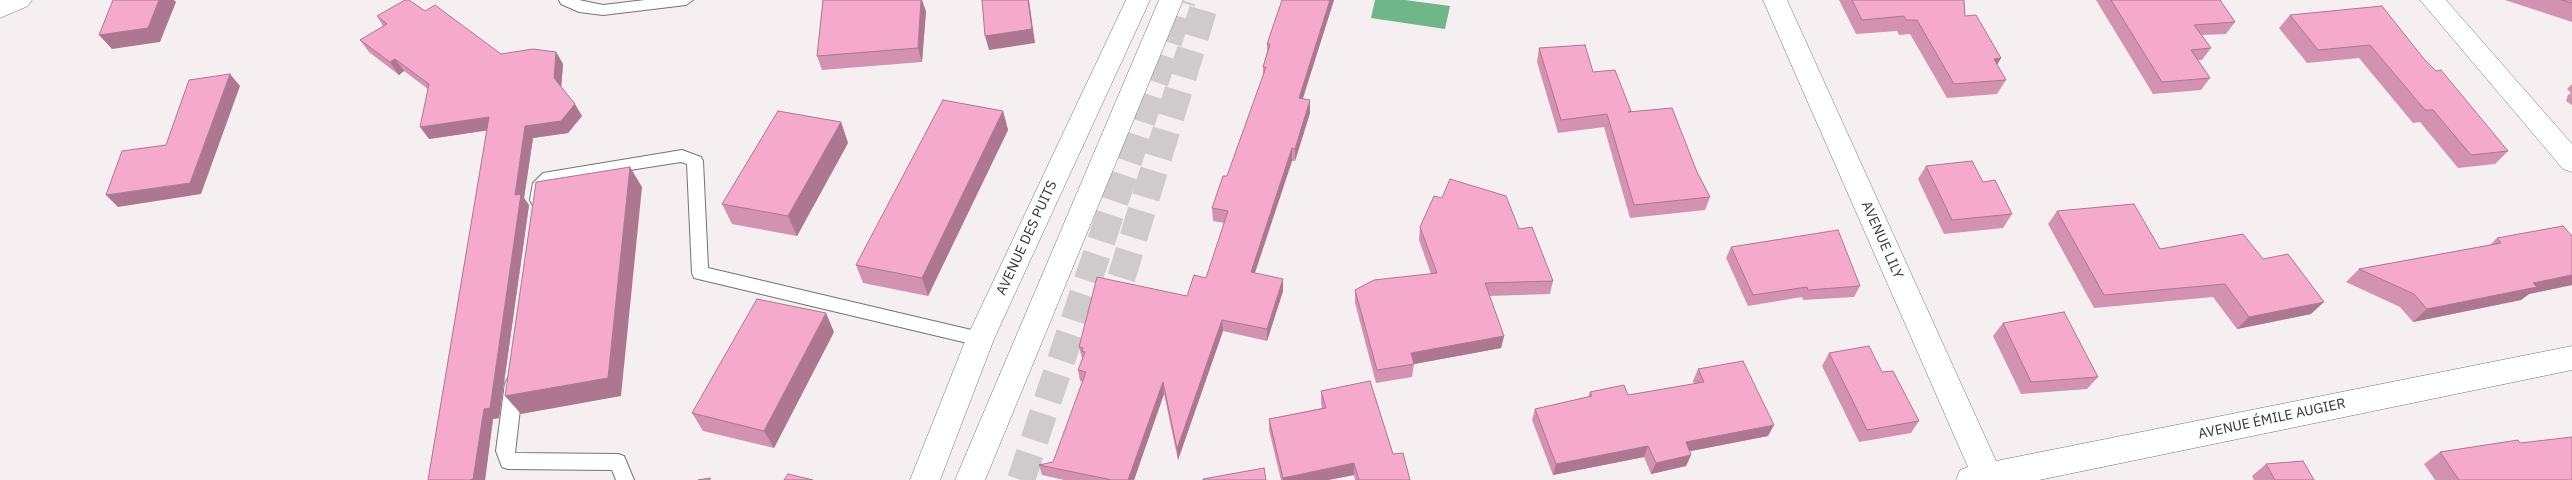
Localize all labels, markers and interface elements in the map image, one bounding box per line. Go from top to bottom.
street label: AVENUE DES PUITS [993,178,1061,298]
street label: AVENUE LILY [1857,199,1907,281]
street label: AVENUE ÉMILE AUGIER [2197,395,2347,443]

